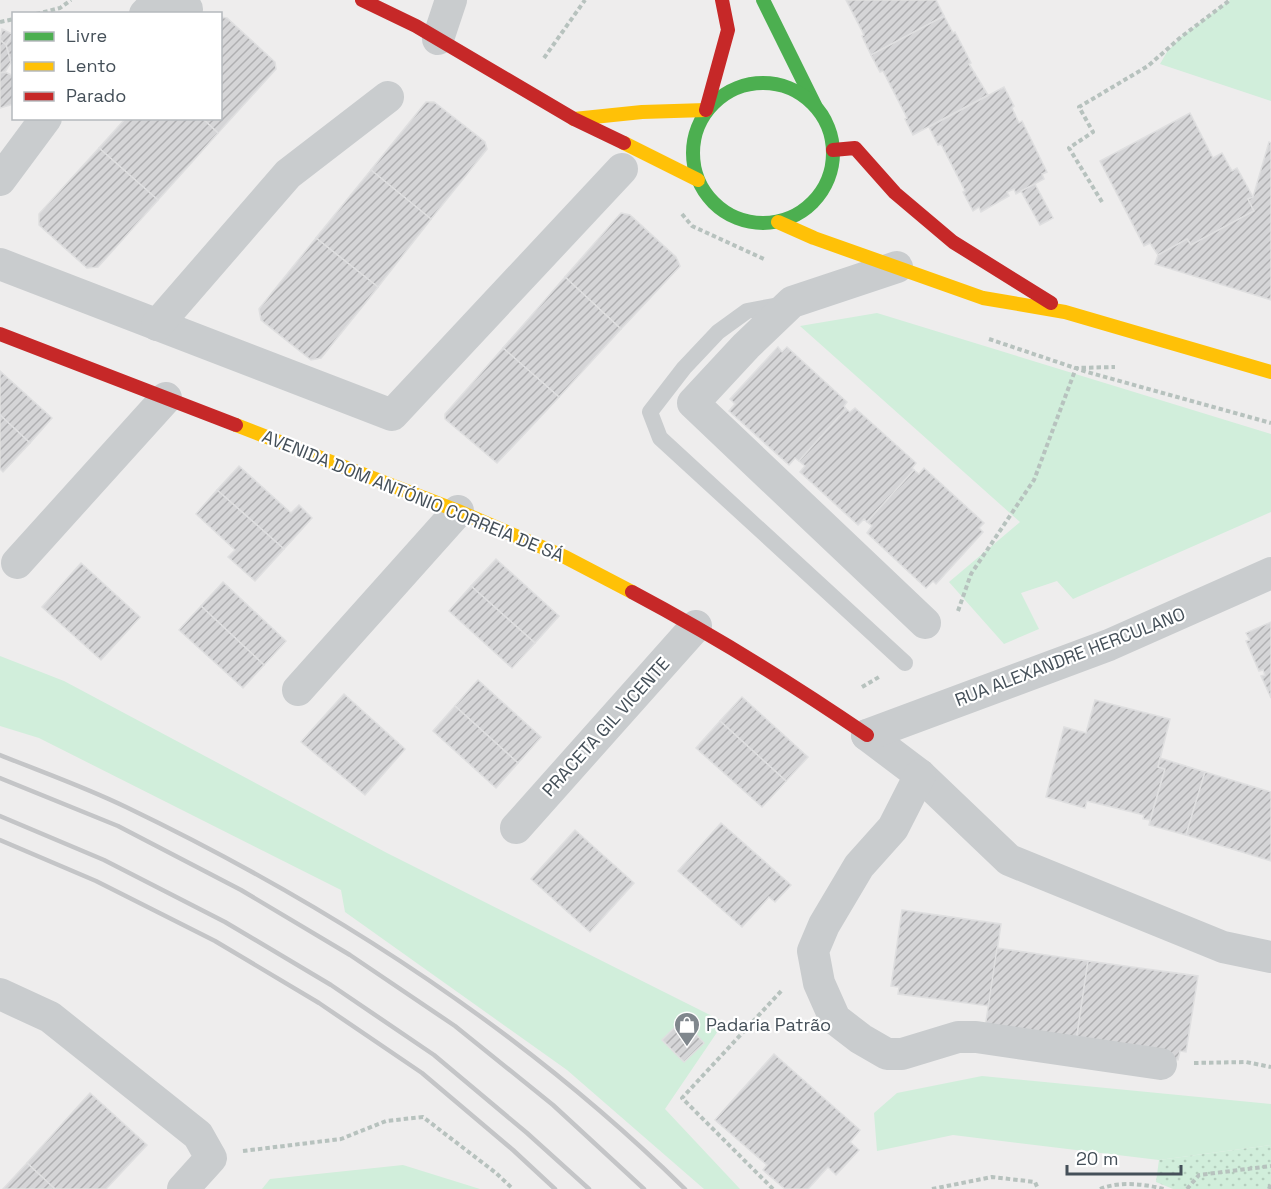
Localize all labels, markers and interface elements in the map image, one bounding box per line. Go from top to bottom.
legend [12,12,222,120]
text: Livre [66,24,107,47]
text: Lento [66,54,116,77]
text: Parado [66,84,126,107]
street label: AVENIDA DOM ANTÓNIO CORREIA DE SÁ [259,424,567,567]
street label: RUA ALEXANDRE HERCULANO [951,602,1188,711]
street label: PRACETA GIL VICENTE [537,652,674,801]
shop icon: Padaria Patrão [672,1010,702,1048]
place label: Padaria Patrão [706,1013,831,1036]
scale bar [1067,1138,1181,1176]
text: 20 m [1076,1147,1119,1170]

